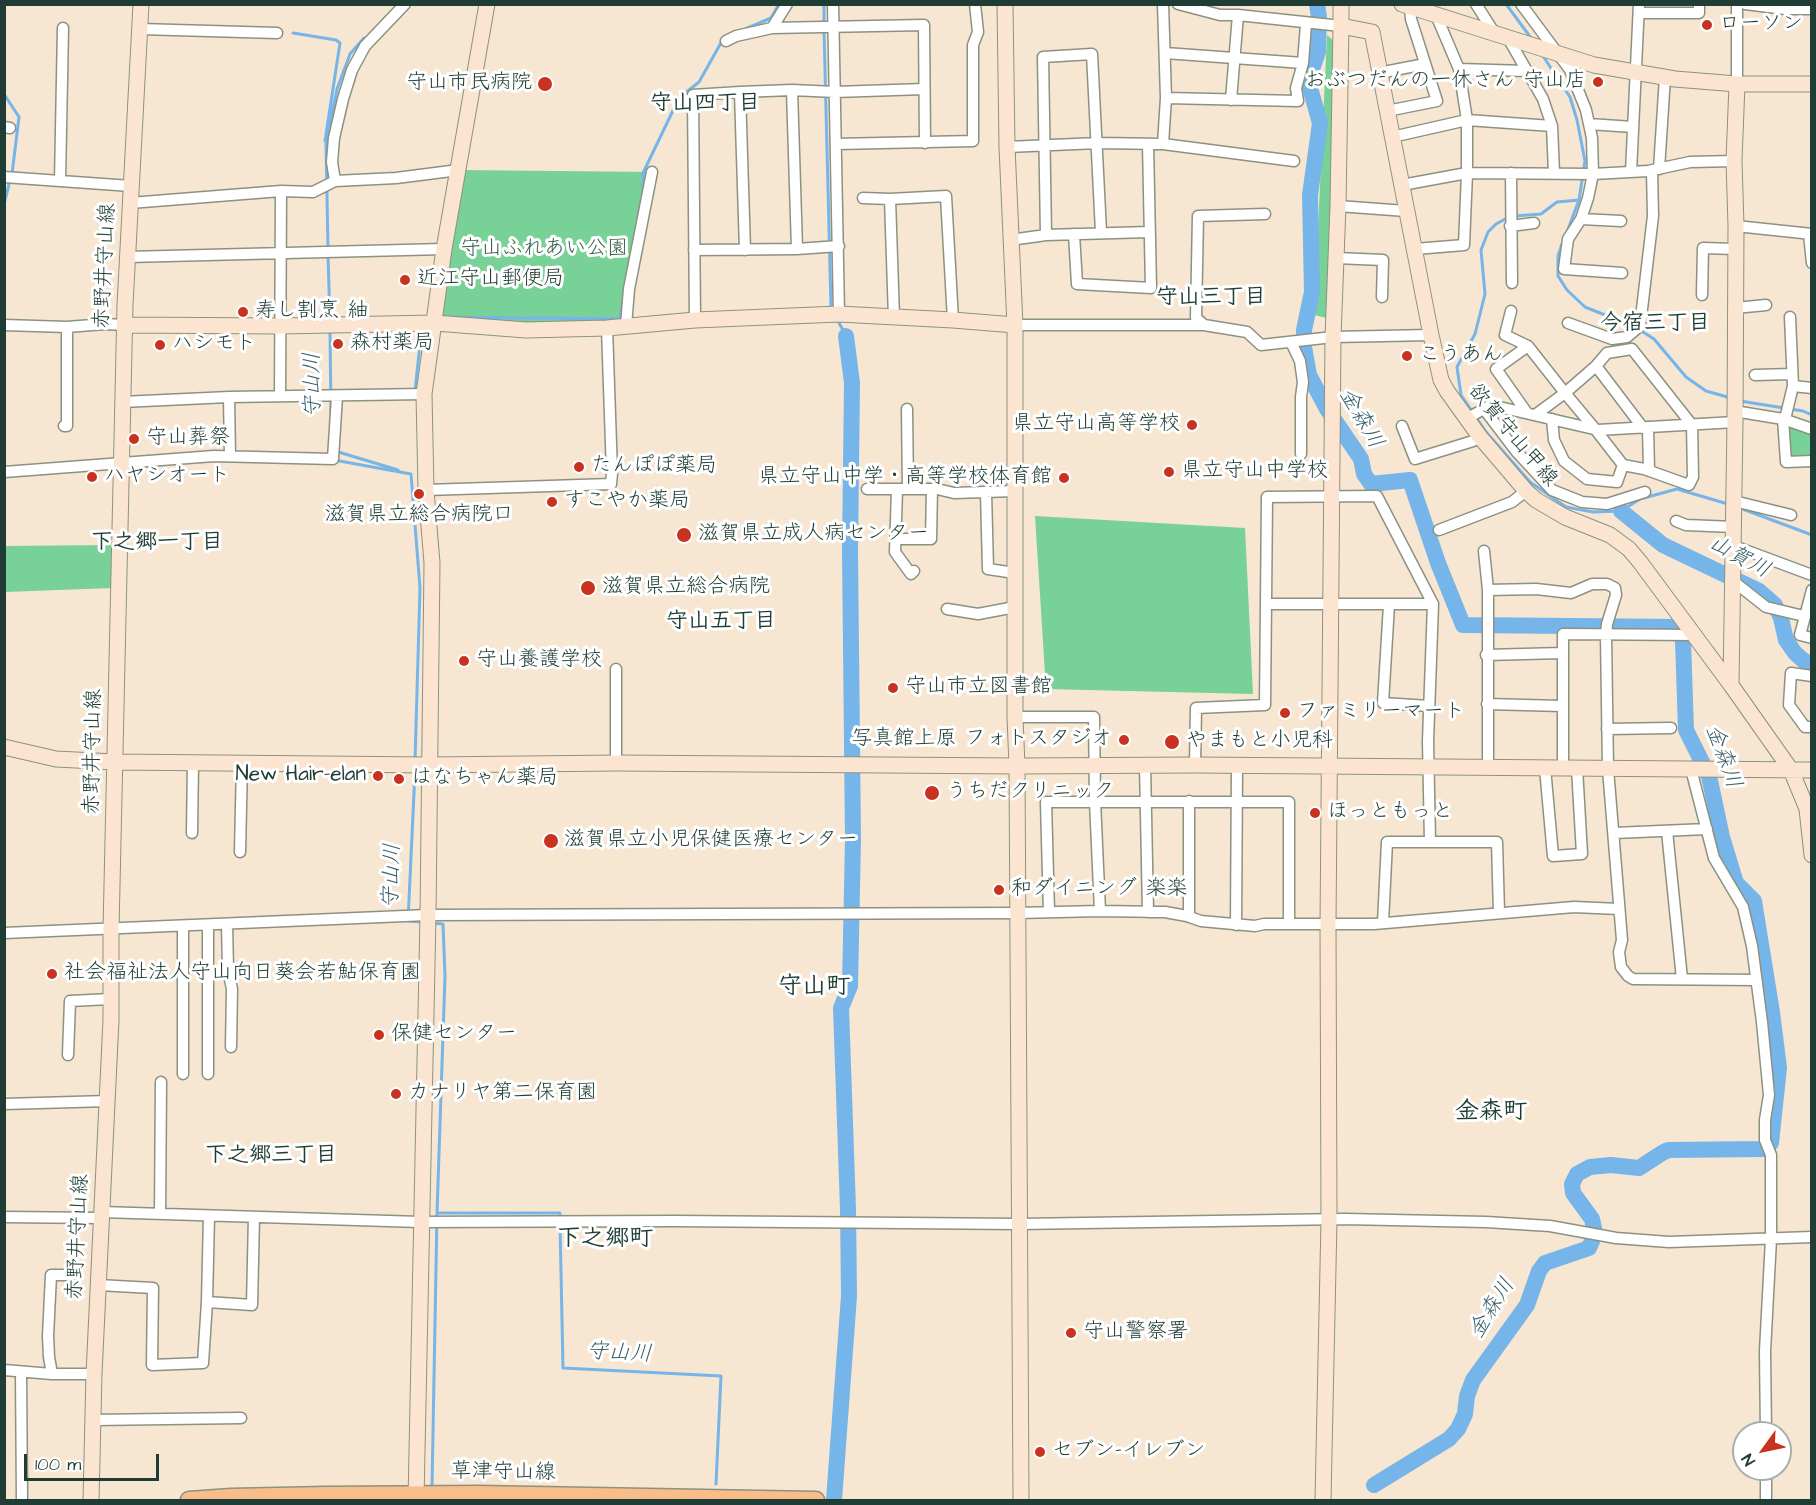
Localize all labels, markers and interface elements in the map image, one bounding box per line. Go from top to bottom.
place label: ローソン [1719,12,1803,38]
marker: ローソン [1700,18,1714,32]
place label: おぶつだんの一休さん 守山店 [1305,69,1586,95]
place label: 守山市民病院 [406,71,532,97]
marker: 守山市民病院 [536,75,554,93]
marker: おぶつだんの一休さん 守山店 [1591,75,1605,89]
district label: 守山四丁目 [650,91,760,117]
street label: 赤野井守山線 [90,202,122,330]
park label: 守山ふれあい公園 [460,237,628,263]
place label: 近江守山郵便局 [417,267,564,293]
marker: 近江守山郵便局 [398,273,412,287]
district label: 守山三丁目 [1156,285,1266,311]
place label: 寿し割烹 紬 [255,299,368,325]
marker: 寿し割烹 紬 [236,305,250,319]
district label: 今宿三丁目 [1600,311,1710,337]
place label: 森村薬局 [350,331,434,357]
place label: ハシモト [172,332,256,358]
marker: 森村薬局 [331,337,345,351]
marker: ハシモト [153,338,167,352]
place label: こうあん [1419,343,1503,369]
marker: こうあん [1400,349,1414,363]
water label: 守山川 [300,352,328,418]
street label: 欲賀守山甲線 [1462,380,1562,492]
water label: 金森川 [1332,384,1388,454]
place label: 県立守山高等学校 [1012,412,1180,438]
marker: 県立守山高等学校 [1185,418,1199,432]
place label: 守山葬祭 [146,426,230,452]
marker: 守山葬祭 [127,432,141,446]
place label: たんぽぽ薬局 [591,454,717,480]
place label: 県立守山中学校 [1181,459,1328,485]
marker: たんぽぽ薬局 [572,460,586,474]
place label: ハヤシオート [104,464,230,490]
place label: 県立守山中学・高等学校体育館 [758,465,1052,491]
marker: 県立守山中学校 [1162,465,1176,479]
marker: ハヤシオート [85,470,99,484]
marker: 県立守山中学・高等学校体育館 [1057,471,1071,485]
marker: 滋賀県立総合病院口 [412,487,426,501]
place label: すこやか薬局 [564,489,690,515]
marker: すこやか薬局 [545,495,559,509]
place label: 滋賀県立総合病院口 [325,503,513,529]
place label: 滋賀県立成人病センター [698,522,929,548]
marker: 滋賀県立成人病センター [675,526,693,544]
district label: 下之郷一丁目 [91,530,223,556]
water label: 山賀川 [1704,531,1774,585]
place label: 滋賀県立総合病院 [602,575,770,601]
marker: 滋賀県立総合病院 [579,579,597,597]
district label: 守山五丁目 [666,609,776,635]
place label: 守山養護学校 [476,648,602,674]
marker: 守山養護学校 [457,654,471,668]
place label: 守山市立図書館 [905,675,1052,701]
marker: 守山市立図書館 [886,681,900,695]
street label: 赤野井守山線 [80,689,108,815]
place label: ファミリーマート [1297,700,1465,726]
marker: ファミリーマート [1278,706,1292,720]
water label: 金森川 [1698,721,1746,793]
place label: 写真館上原 フォトスタジオ [852,727,1112,753]
place label: やまもと小児科 [1186,729,1333,755]
marker: 写真館上原 フォトスタジオ [1117,733,1131,747]
marker: やまもと小児科 [1163,733,1181,751]
place label: New Hair-elan [236,763,366,789]
place label: はなちゃん薬局 [411,766,558,792]
marker: New Hair-elan [371,769,385,783]
marker: はなちゃん薬局 [392,772,406,786]
place label: うちだクリニック [946,780,1114,806]
marker: うちだクリニック [923,784,941,802]
place label: ほっともっと [1327,800,1453,826]
marker: ほっともっと [1308,806,1322,820]
place label: 滋賀県立小児保健医療センター [564,828,858,854]
marker: 滋賀県立小児保健医療センター [542,832,560,850]
water label: 守山川 [379,843,407,909]
place label: 和ダイニング 楽楽 [1011,877,1187,903]
marker: 和ダイニング 楽楽 [992,883,1006,897]
place label: 社会福祉法人守山向日葵会若鮎保育園 [64,961,421,987]
marker: 社会福祉法人守山向日葵会若鮎保育園 [45,967,59,981]
district label: 守山町 [778,974,850,1002]
place label: 保健センター [391,1022,517,1048]
marker: 保健センター [372,1028,386,1042]
place label: カナリヤ第二保育園 [408,1081,597,1107]
marker: カナリヤ第二保育園 [389,1087,403,1101]
district label: 金森町 [1455,1099,1527,1127]
district label: 下之郷三丁目 [205,1143,337,1169]
street label: 赤野井守山線 [63,1173,95,1301]
district label: 下之郷町 [557,1226,653,1254]
water label: 金森川 [1464,1274,1522,1344]
place label: 守山警察署 [1083,1320,1188,1346]
marker: 守山警察署 [1064,1326,1078,1340]
water label: 守山川 [585,1339,653,1369]
north arrow [1732,1421,1792,1481]
place label: セブン-イレブン [1052,1439,1206,1465]
scale bar [27,1442,162,1480]
marker: セブン-イレブン [1033,1445,1047,1459]
text: N [1737,1450,1761,1470]
text: 100 m [35,1452,81,1477]
street label: 草津守山線 [450,1459,556,1487]

